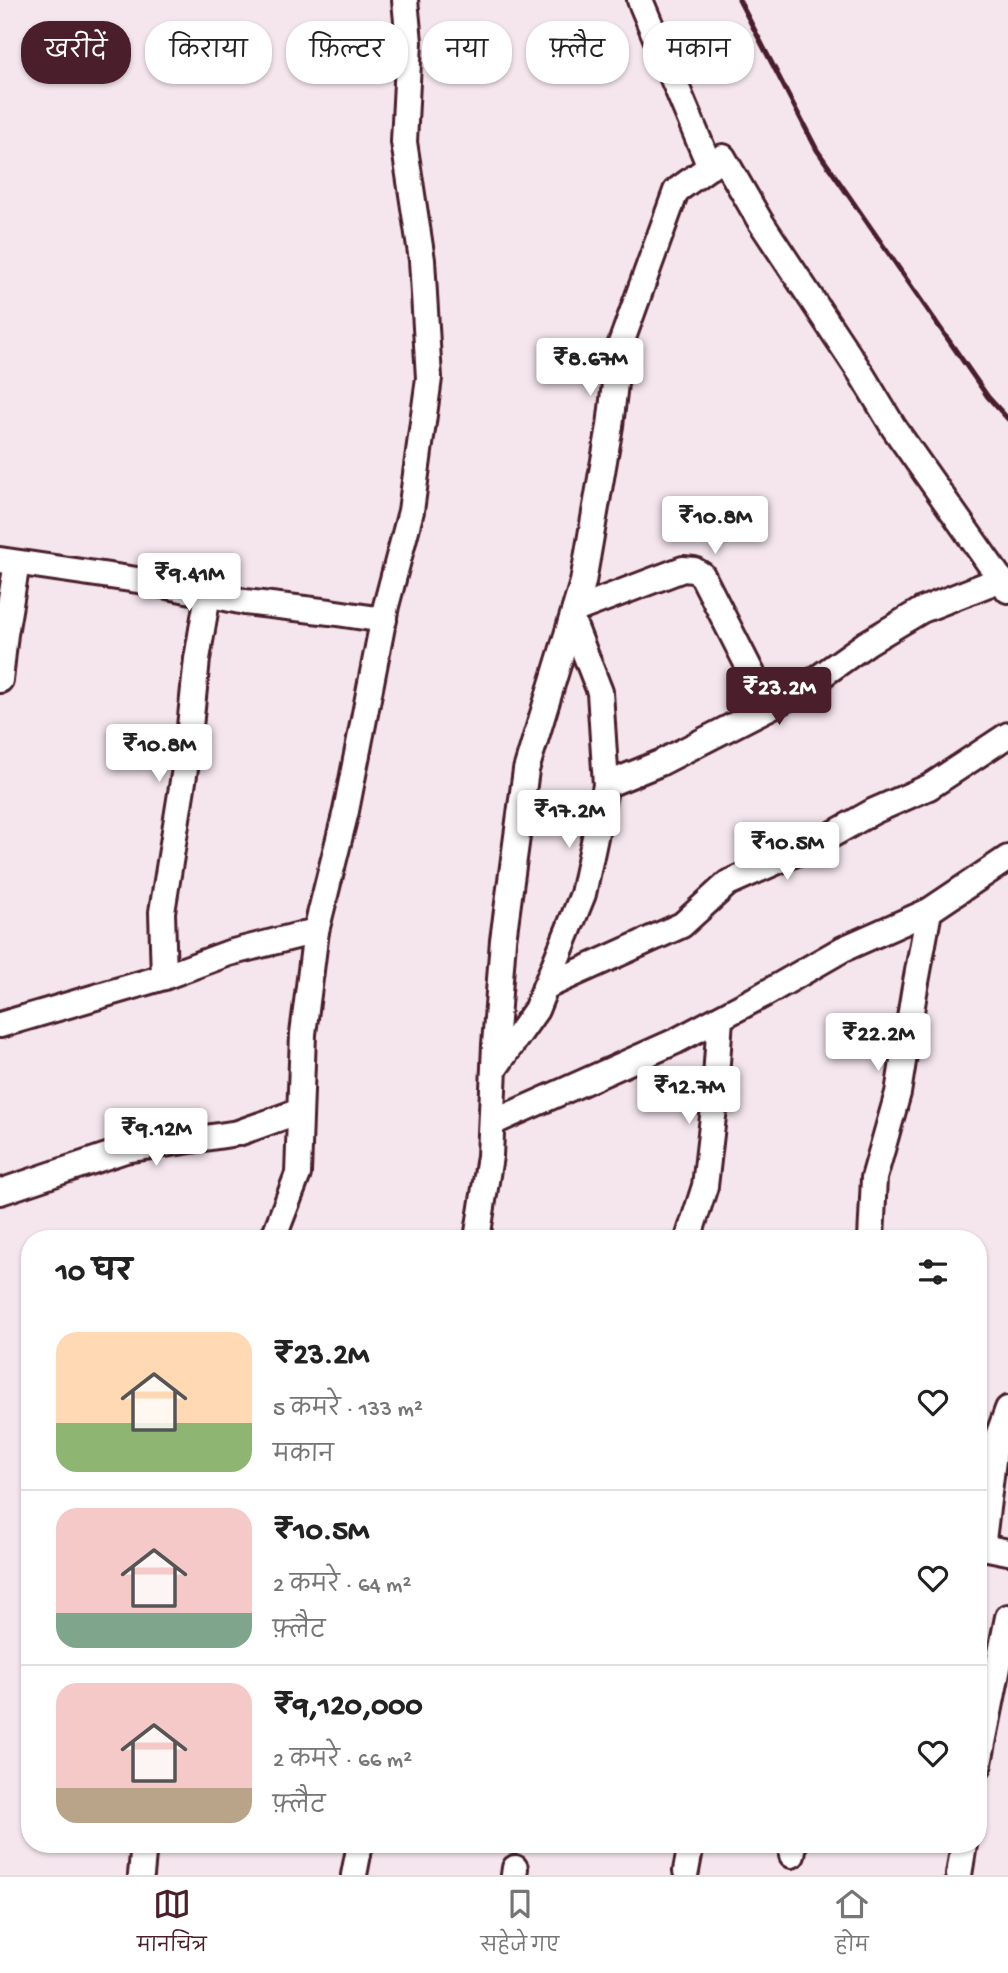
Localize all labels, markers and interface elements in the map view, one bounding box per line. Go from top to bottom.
chip: खरीदें [21,21,131,84]
chip: किराया [145,21,272,84]
chip: फ़िल्टर [286,21,408,84]
chip: नया [422,21,512,84]
chip: फ़्लैट [526,21,629,84]
chip: मकान [643,21,754,84]
pin: ₹8.67M [533,338,647,398]
text: ₹8.67M [552,347,628,374]
pin: ₹10.8M [658,496,772,556]
text: ₹10.8M [678,505,752,532]
pin: ₹9.41M [132,554,246,613]
text: ₹9.41M [154,562,224,589]
pin: ₹23.2M [722,668,836,727]
text: ₹23.2M [742,676,816,703]
pin: ₹10.8M [102,724,216,784]
text: ₹10.8M [122,733,196,760]
pin: ₹17.2M [512,790,626,850]
text: ₹17.2M [533,799,605,826]
pin: ₹10.5M [730,822,844,882]
text: ₹10.5M [750,831,824,858]
pin: ₹22.2M [821,1014,935,1073]
text: ₹22.2M [842,1022,914,1049]
pin: ₹12.7M [632,1066,746,1126]
text: ₹12.7M [653,1075,725,1102]
pin: ₹9.12M [99,1108,213,1168]
text: ₹9.12M [120,1117,192,1144]
icon: filters [914,1253,952,1291]
text: 10 घर [56,1257,132,1292]
text: ₹23.2M [273,1340,369,1375]
icon: home [112,1360,196,1444]
icon: heart [914,1383,952,1421]
text: 5 कमरे · 133 m² [273,1397,423,1424]
text: मकान [273,1443,334,1470]
text: ₹10.5M [273,1516,369,1551]
icon: home [112,1536,196,1620]
icon: heart [914,1559,952,1597]
text: 2 कमरे · 64 m² [273,1573,411,1600]
text: फ़्लैट [273,1619,325,1646]
text: ₹9,120,000 [273,1691,422,1726]
icon: home [112,1711,196,1795]
icon: heart [914,1734,952,1772]
text: 2 कमरे · 66 m² [273,1748,412,1775]
text: फ़्लैट [273,1794,325,1821]
tab: मानचित्र [137,1885,207,1965]
tab: सहेजे गए [481,1885,559,1965]
tab: होम [833,1885,871,1965]

